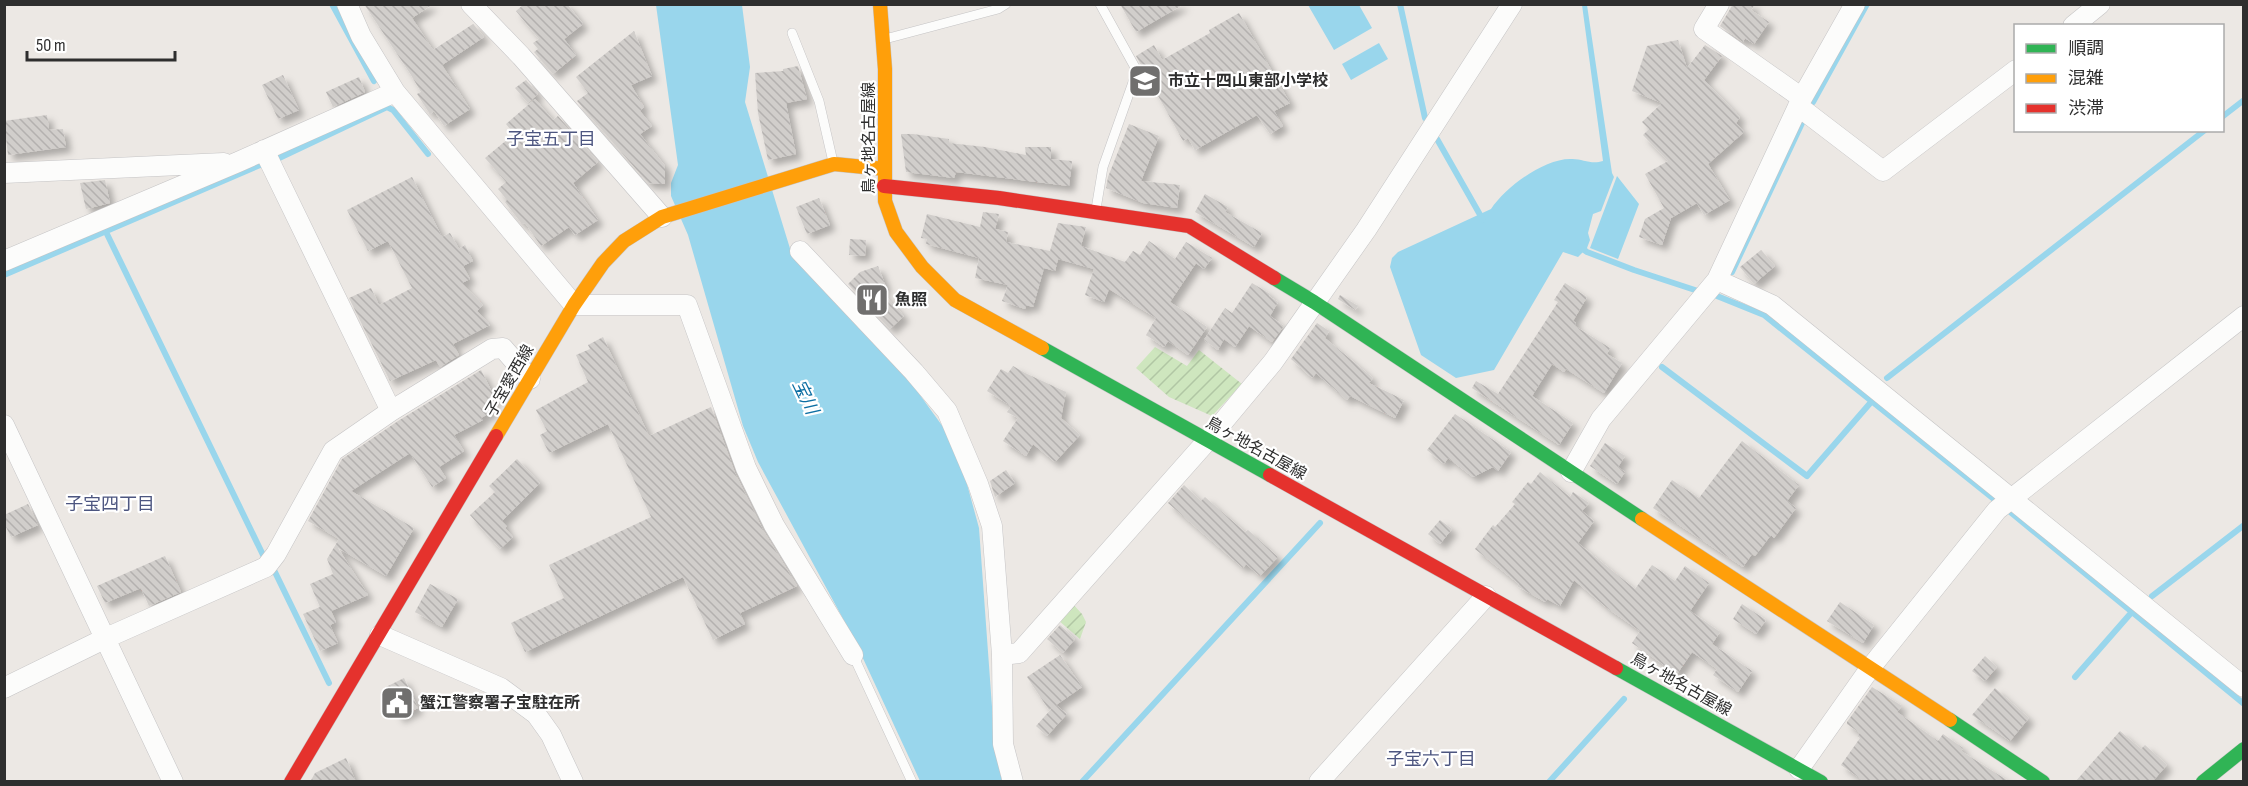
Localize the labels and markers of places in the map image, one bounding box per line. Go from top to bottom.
school or university icon: 市立十四山東部小学校 [1127,63,1163,99]
place label: 市立十四山東部小学校 [1168,72,1328,91]
restaurant icon: 魚照 [854,282,890,318]
place label: 魚照 [895,290,927,310]
public building icon: 蟹江警察署子宝駐在所 [379,685,415,721]
place label: 蟹江警察署子宝駐在所 [420,694,580,713]

